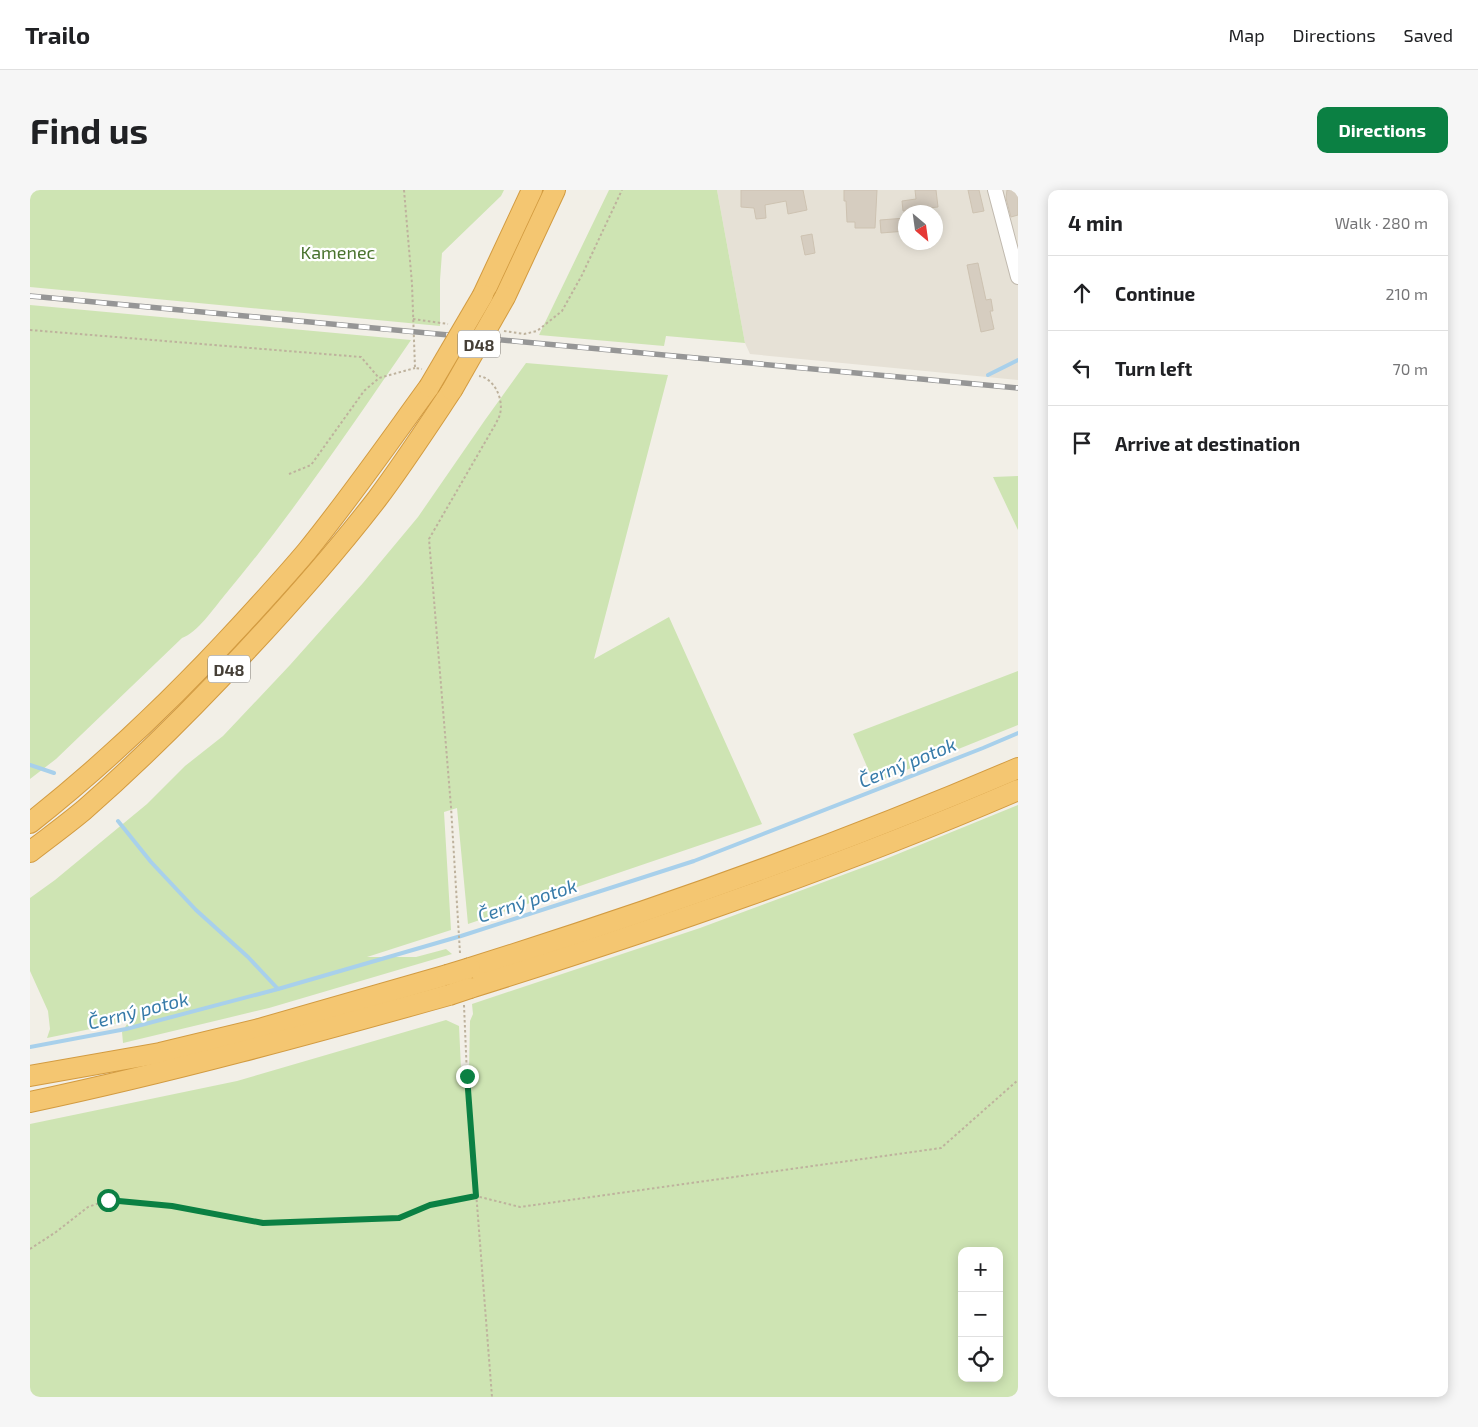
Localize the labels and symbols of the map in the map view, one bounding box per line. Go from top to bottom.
north arrow [898,205,943,250]
park label: Kamenec [301,241,376,263]
road number: D48 [458,330,500,358]
road number: D48 [208,656,250,682]
water label: Černý potok [855,732,960,793]
water label: Černý potok [474,873,580,928]
water label: Černý potok [85,986,191,1035]
route end [456,1065,479,1088]
route start [97,1189,120,1212]

